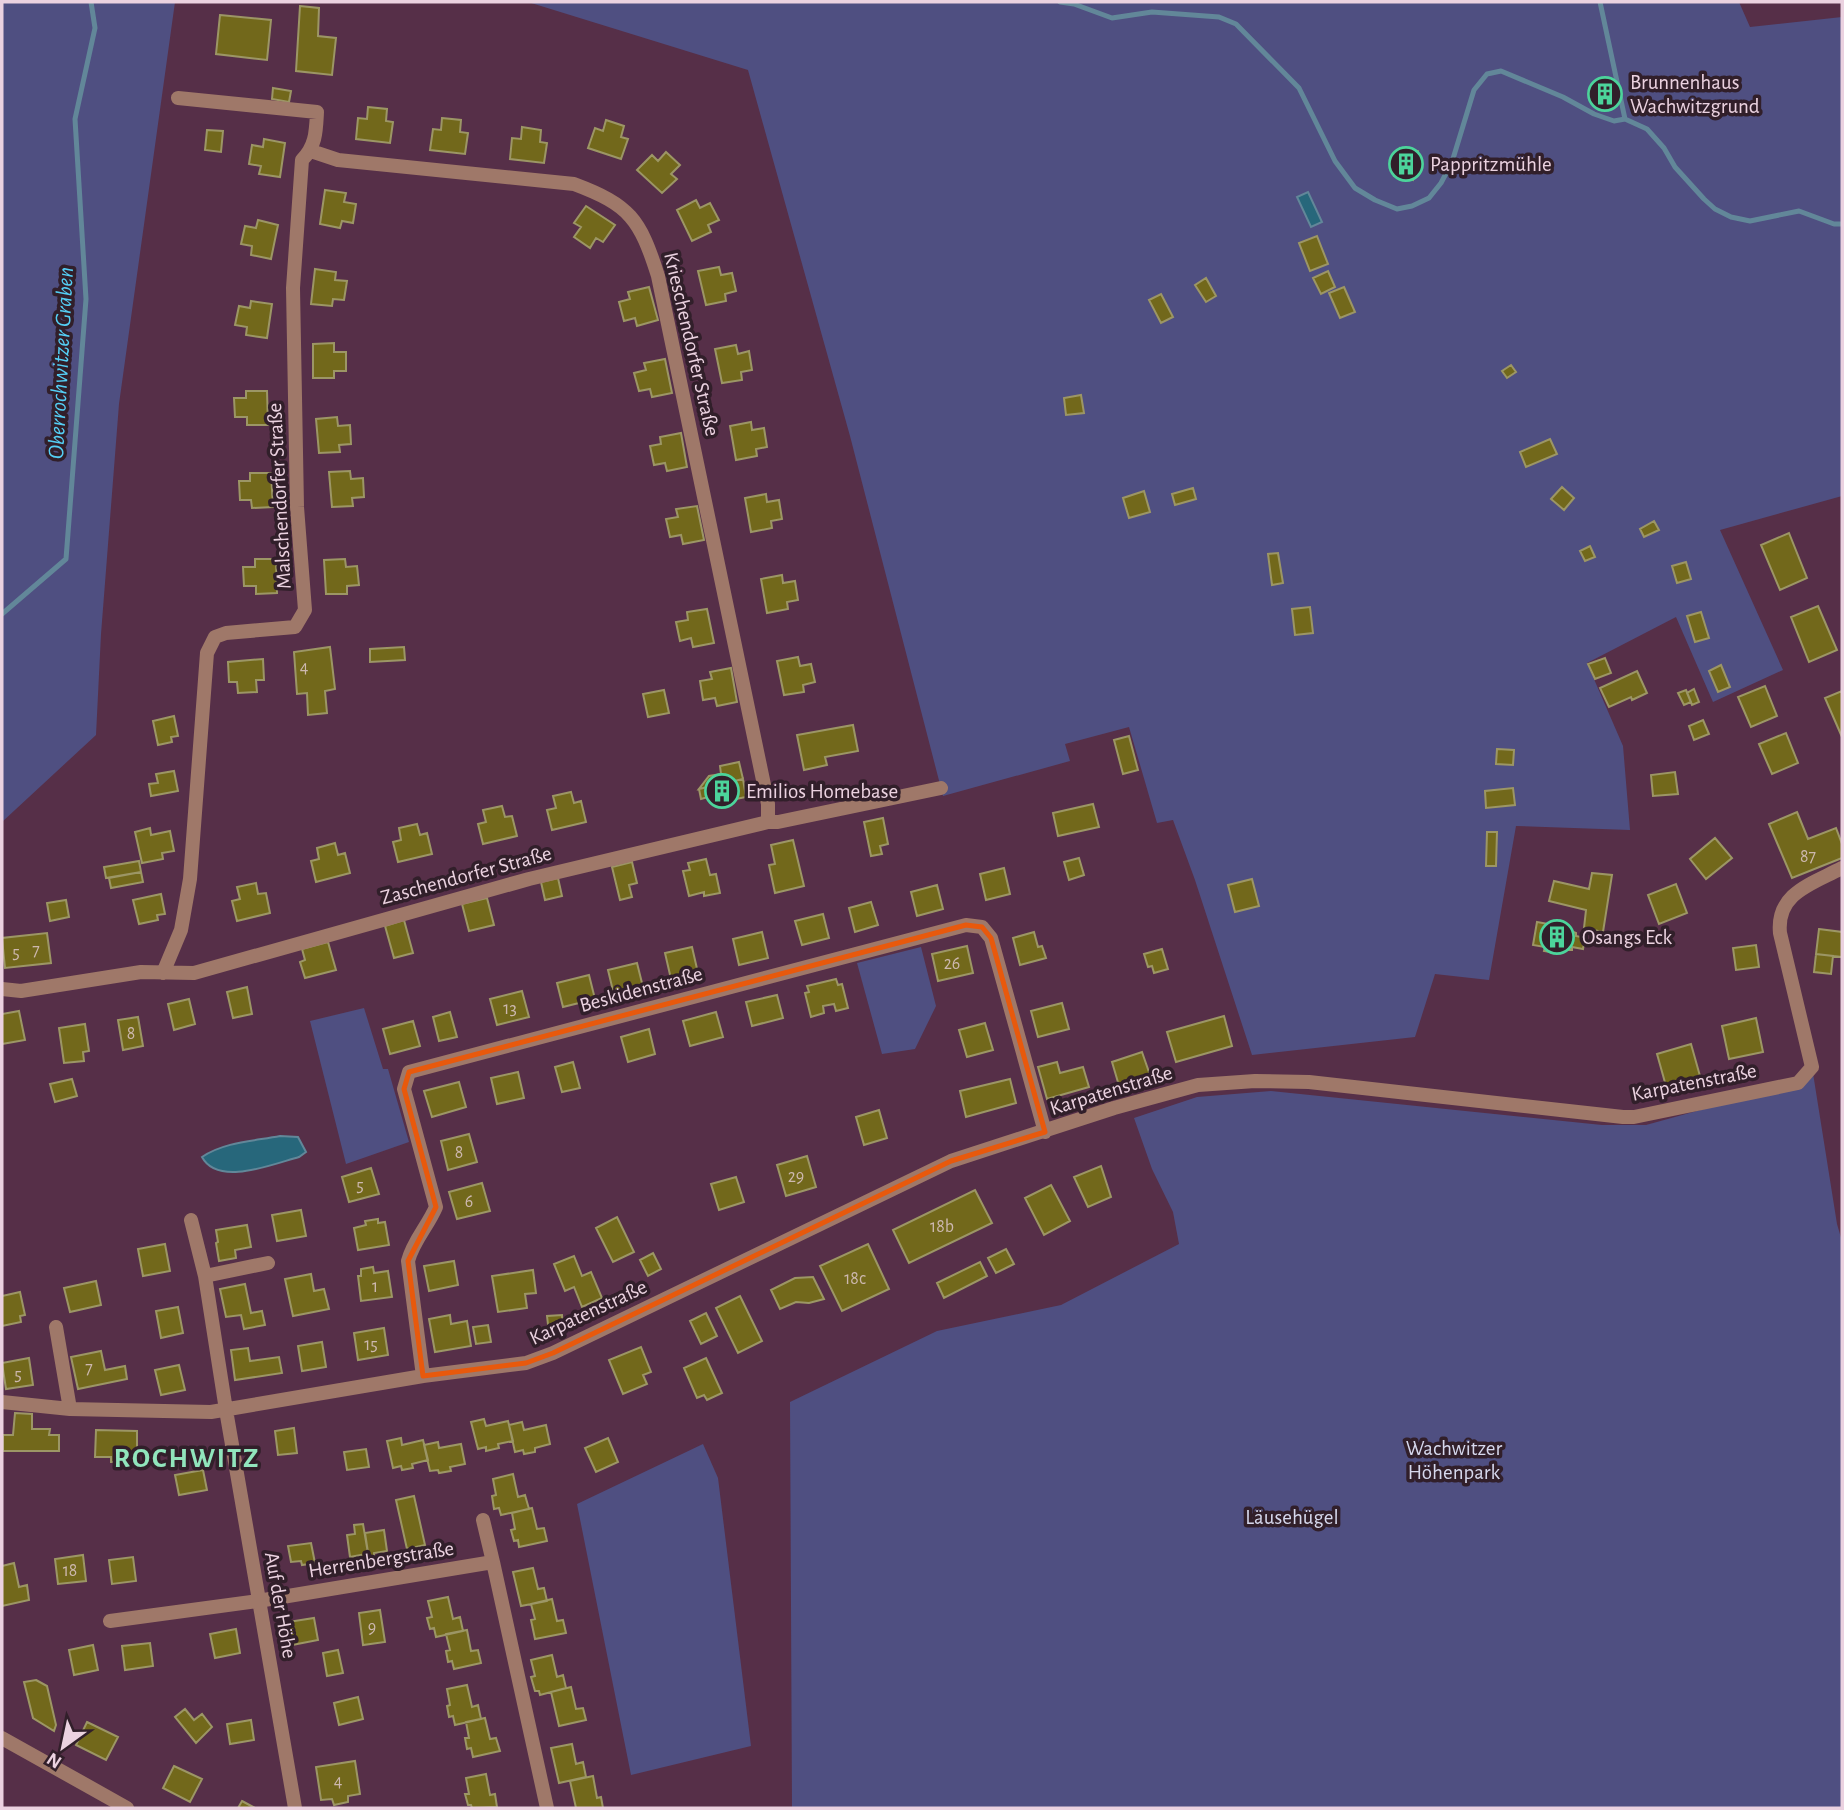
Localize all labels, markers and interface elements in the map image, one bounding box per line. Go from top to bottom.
place label: Brunnenhaus Wachwitzgrund [1630,72,1760,117]
building icon: Brunnenhaus Wachwitzgrund [1586,75,1624,113]
building icon: Pappritzmühle [1387,145,1425,183]
place label: Pappritzmühle [1430,154,1552,175]
street label: Krieschendorfer Straße [660,250,723,438]
water label: Oberrochwitzer Graben [45,266,78,460]
street label: Malschendorfer Straße [264,402,295,590]
house number: 4 [300,659,309,677]
building icon: Emilios Homebase [703,772,741,810]
place label: Emilios Homebase [746,781,898,802]
street label: Zaschendorfer Straße [378,843,554,908]
house number: 87 [1800,848,1816,866]
building icon: Osangs Eck [1538,918,1576,956]
place label: Osangs Eck [1582,927,1673,948]
house number: 7 [32,942,40,960]
house number: 5 [12,944,20,962]
house number: 26 [944,955,960,973]
street label: Beskidenstraße [577,963,705,1016]
house number: 13 [503,1000,517,1018]
house number: 8 [127,1025,135,1043]
street label: Karpatenstraße [1630,1060,1758,1105]
street label: Karpatenstraße [1047,1062,1175,1119]
house number: 8 [455,1144,463,1162]
house number: 29 [788,1168,804,1186]
house number: 5 [356,1177,364,1195]
house number: 6 [465,1193,473,1211]
house number: 18b [930,1218,954,1236]
house number: 18c [844,1270,866,1288]
street label: Karpatenstraße [526,1276,650,1349]
house number: 1 [372,1278,378,1296]
house number: 15 [364,1336,378,1354]
house number: 7 [85,1360,93,1378]
house number: 5 [14,1366,22,1384]
park label: Wachwitzer Höhenpark [1406,1438,1503,1483]
district label: ROCHWITZ [114,1445,260,1473]
park label: Läusehügel [1245,1507,1339,1528]
street label: Herrenbergstraße [307,1538,455,1581]
street label: Auf der Höhe [261,1550,300,1660]
house number: 18 [63,1562,77,1580]
house number: 9 [368,1619,376,1637]
north arrow [28,1712,98,1782]
text: N [44,1748,65,1772]
house number: 4 [334,1773,343,1791]

